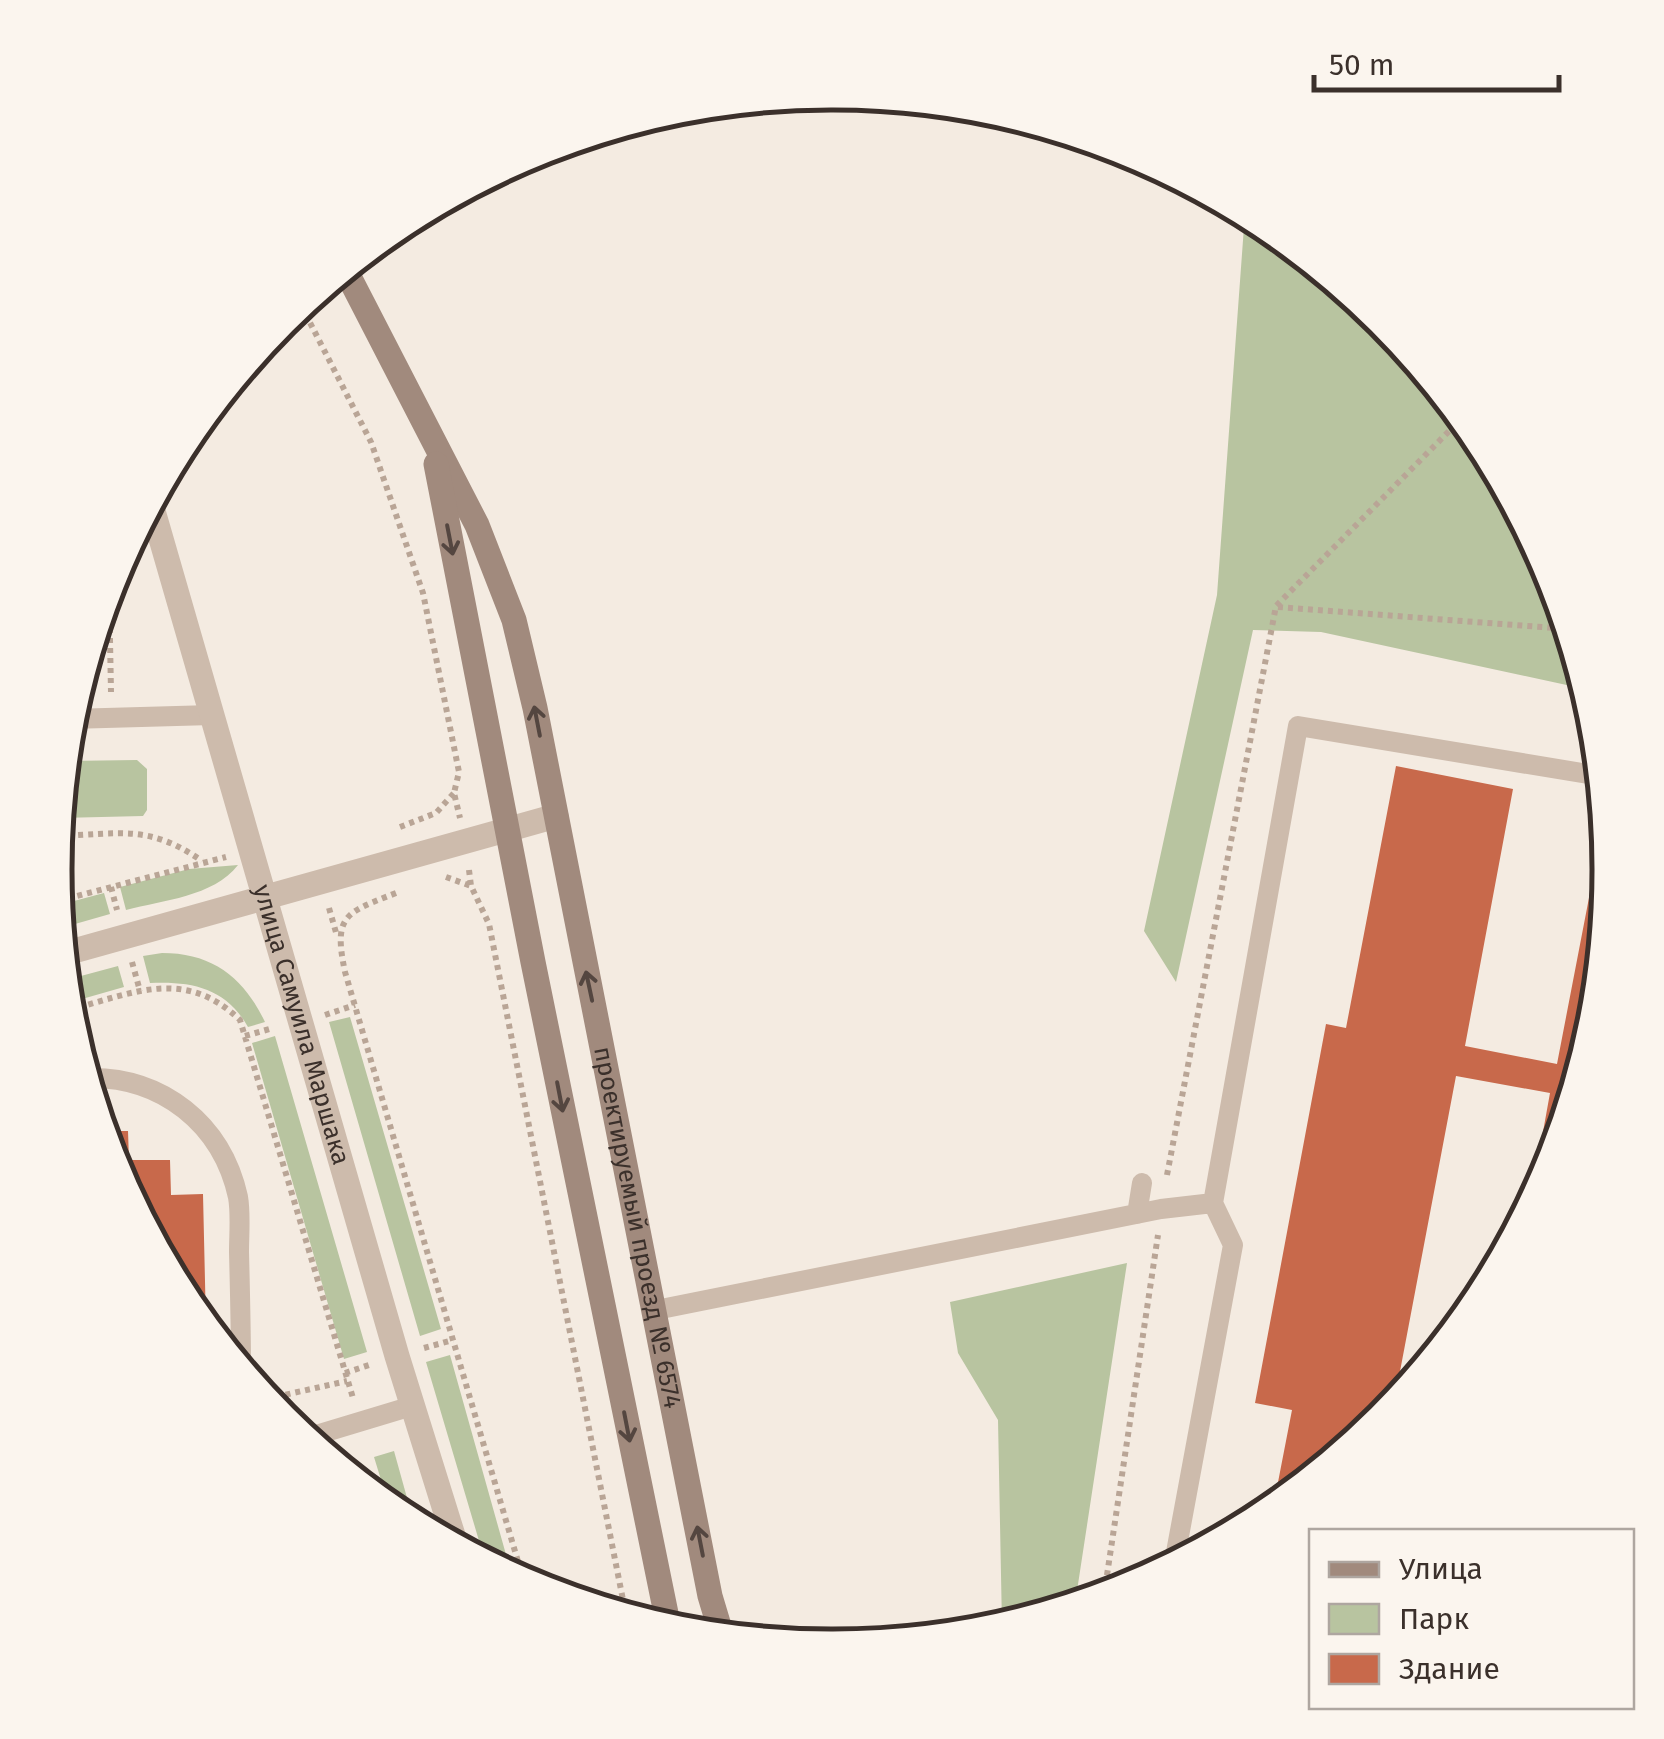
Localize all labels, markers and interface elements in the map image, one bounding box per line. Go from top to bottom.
scale bar [1314,30,1559,92]
text: 50 m [1329,47,1394,83]
one-way arrow [441,523,460,556]
one-way arrow [527,706,546,738]
street label: улица Самуила Маршака [247,881,356,1168]
one-way arrow [579,970,598,1002]
street label: проектируемый проезд № 6574 [587,1044,688,1411]
one-way arrow [552,1080,571,1112]
one-way arrow [618,1410,637,1442]
one-way arrow [689,1525,708,1557]
legend [1309,1529,1634,1709]
text: Улица [1399,1551,1483,1587]
text: Парк [1399,1601,1469,1637]
text: Здание [1399,1651,1500,1687]

